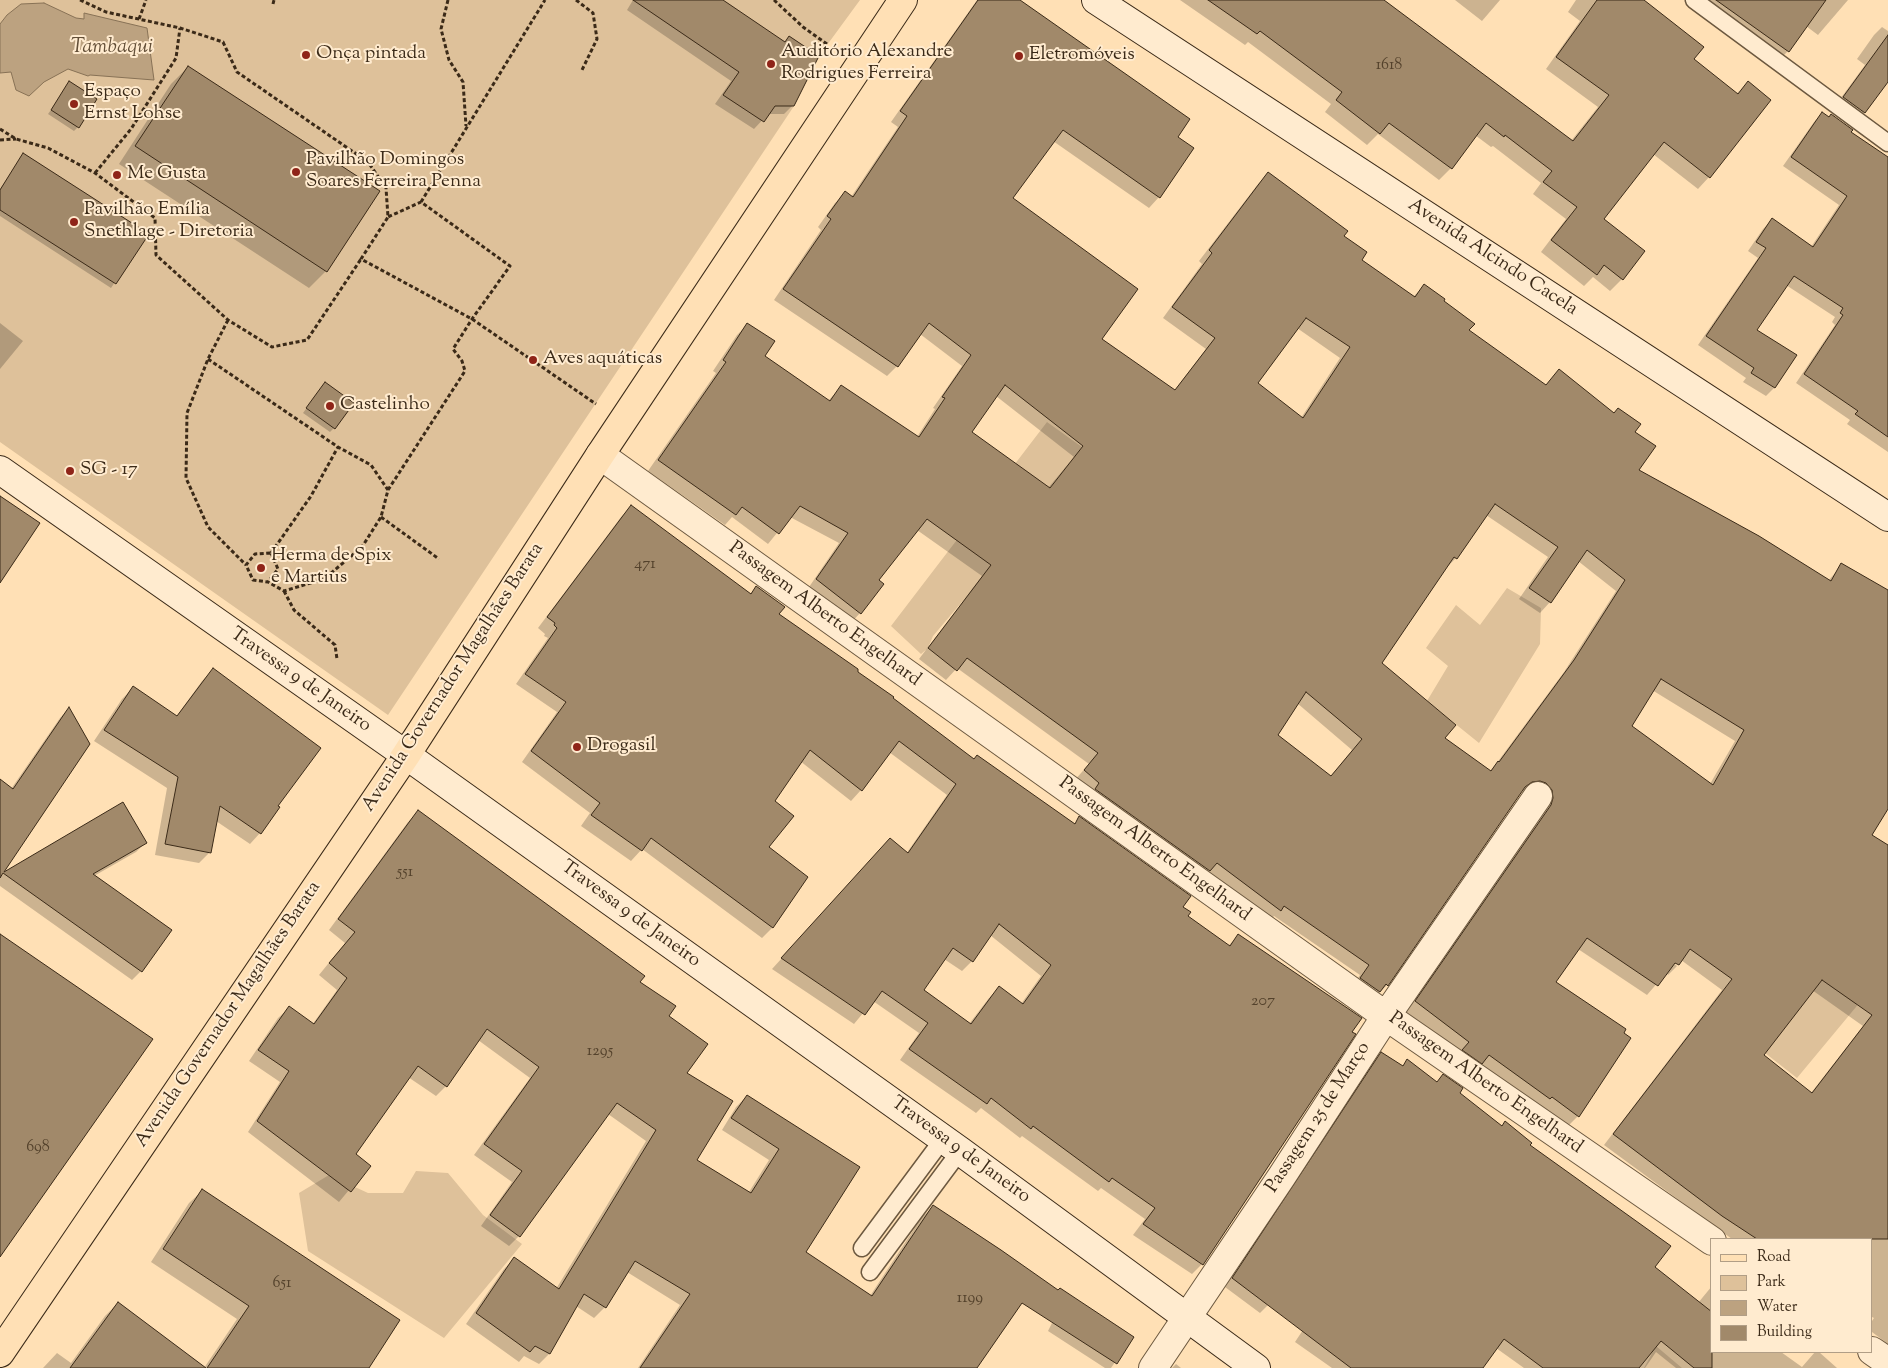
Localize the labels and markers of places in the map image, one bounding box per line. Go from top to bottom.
place label: Auditório Alexandre Rodrigues Ferreira [781,42,952,86]
place label: Onça pintada [316,44,426,66]
place label: Eletromóveis [1029,45,1135,67]
marker: Onça pintada [300,49,312,61]
marker: Eletromóveis [1013,50,1025,62]
marker: Auditório Alexandre Rodrigues Ferreira [765,58,777,70]
place label: Espaço Ernst Lohse [84,82,181,126]
marker: Espaço Ernst Lohse [68,98,80,110]
place label: Pavilhão Domingos Soares Ferreira Penna [306,150,481,194]
place label: Me Gusta [127,164,206,186]
marker: Pavilhão Domingos Soares Ferreira Penna [290,166,302,178]
marker: Me Gusta [111,169,123,181]
place label: Pavilhão Emília Snethlage - Diretoria [84,200,254,244]
marker: Pavilhão Emília Snethlage - Diretoria [68,216,80,228]
place label: Aves aquáticas [543,349,662,371]
marker: Aves aquáticas [527,354,539,366]
place label: Castelinho [340,395,430,417]
marker: Castelinho [324,400,336,412]
place label: SG - 17 [80,460,137,482]
marker: SG - 17 [64,465,76,477]
place label: Herma de Spix e Martius [271,546,392,590]
marker: Herma de Spix e Martius [255,562,267,574]
place label: Drogasil [587,736,656,758]
marker: Drogasil [571,741,583,753]

